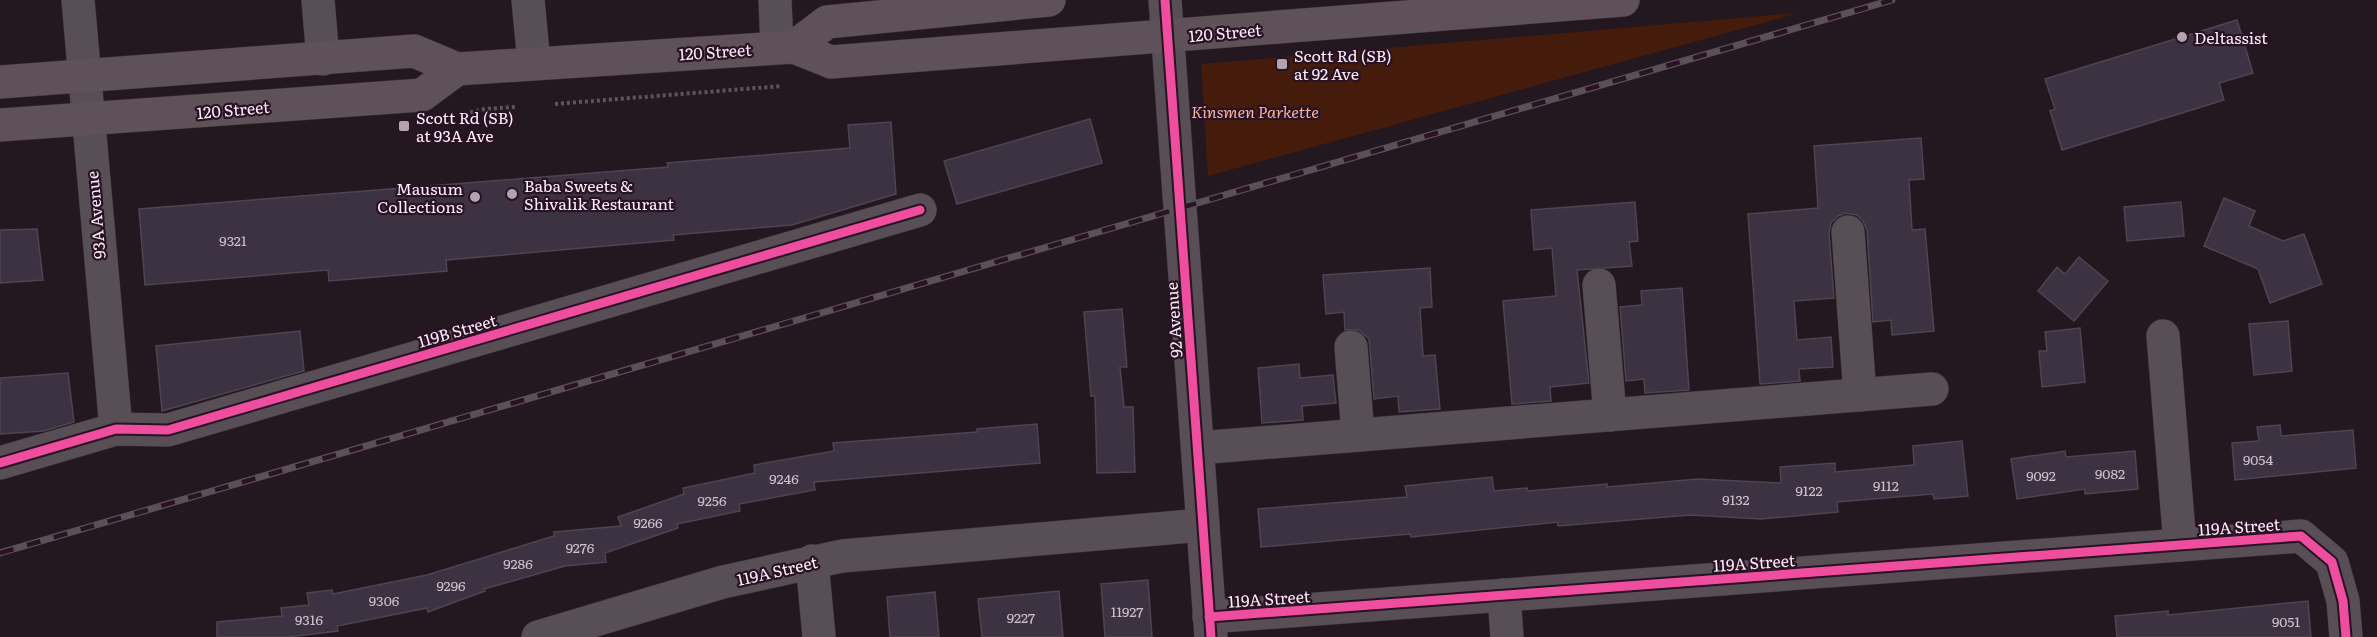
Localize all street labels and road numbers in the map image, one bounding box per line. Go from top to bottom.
street label: 120 Street [1188,17,1263,47]
street label: 120 Street [678,36,753,66]
street label: 120 Street [196,94,271,124]
street label: 93A Avenue [79,170,111,260]
street label: 92 Avenue [1158,281,1188,359]
street label: 119B Street [415,307,500,353]
street label: 119A Street [2197,511,2281,541]
street label: 119A Street [1712,547,1796,577]
street label: 119A Street [734,549,820,591]
street label: 119A Street [1227,583,1311,613]

